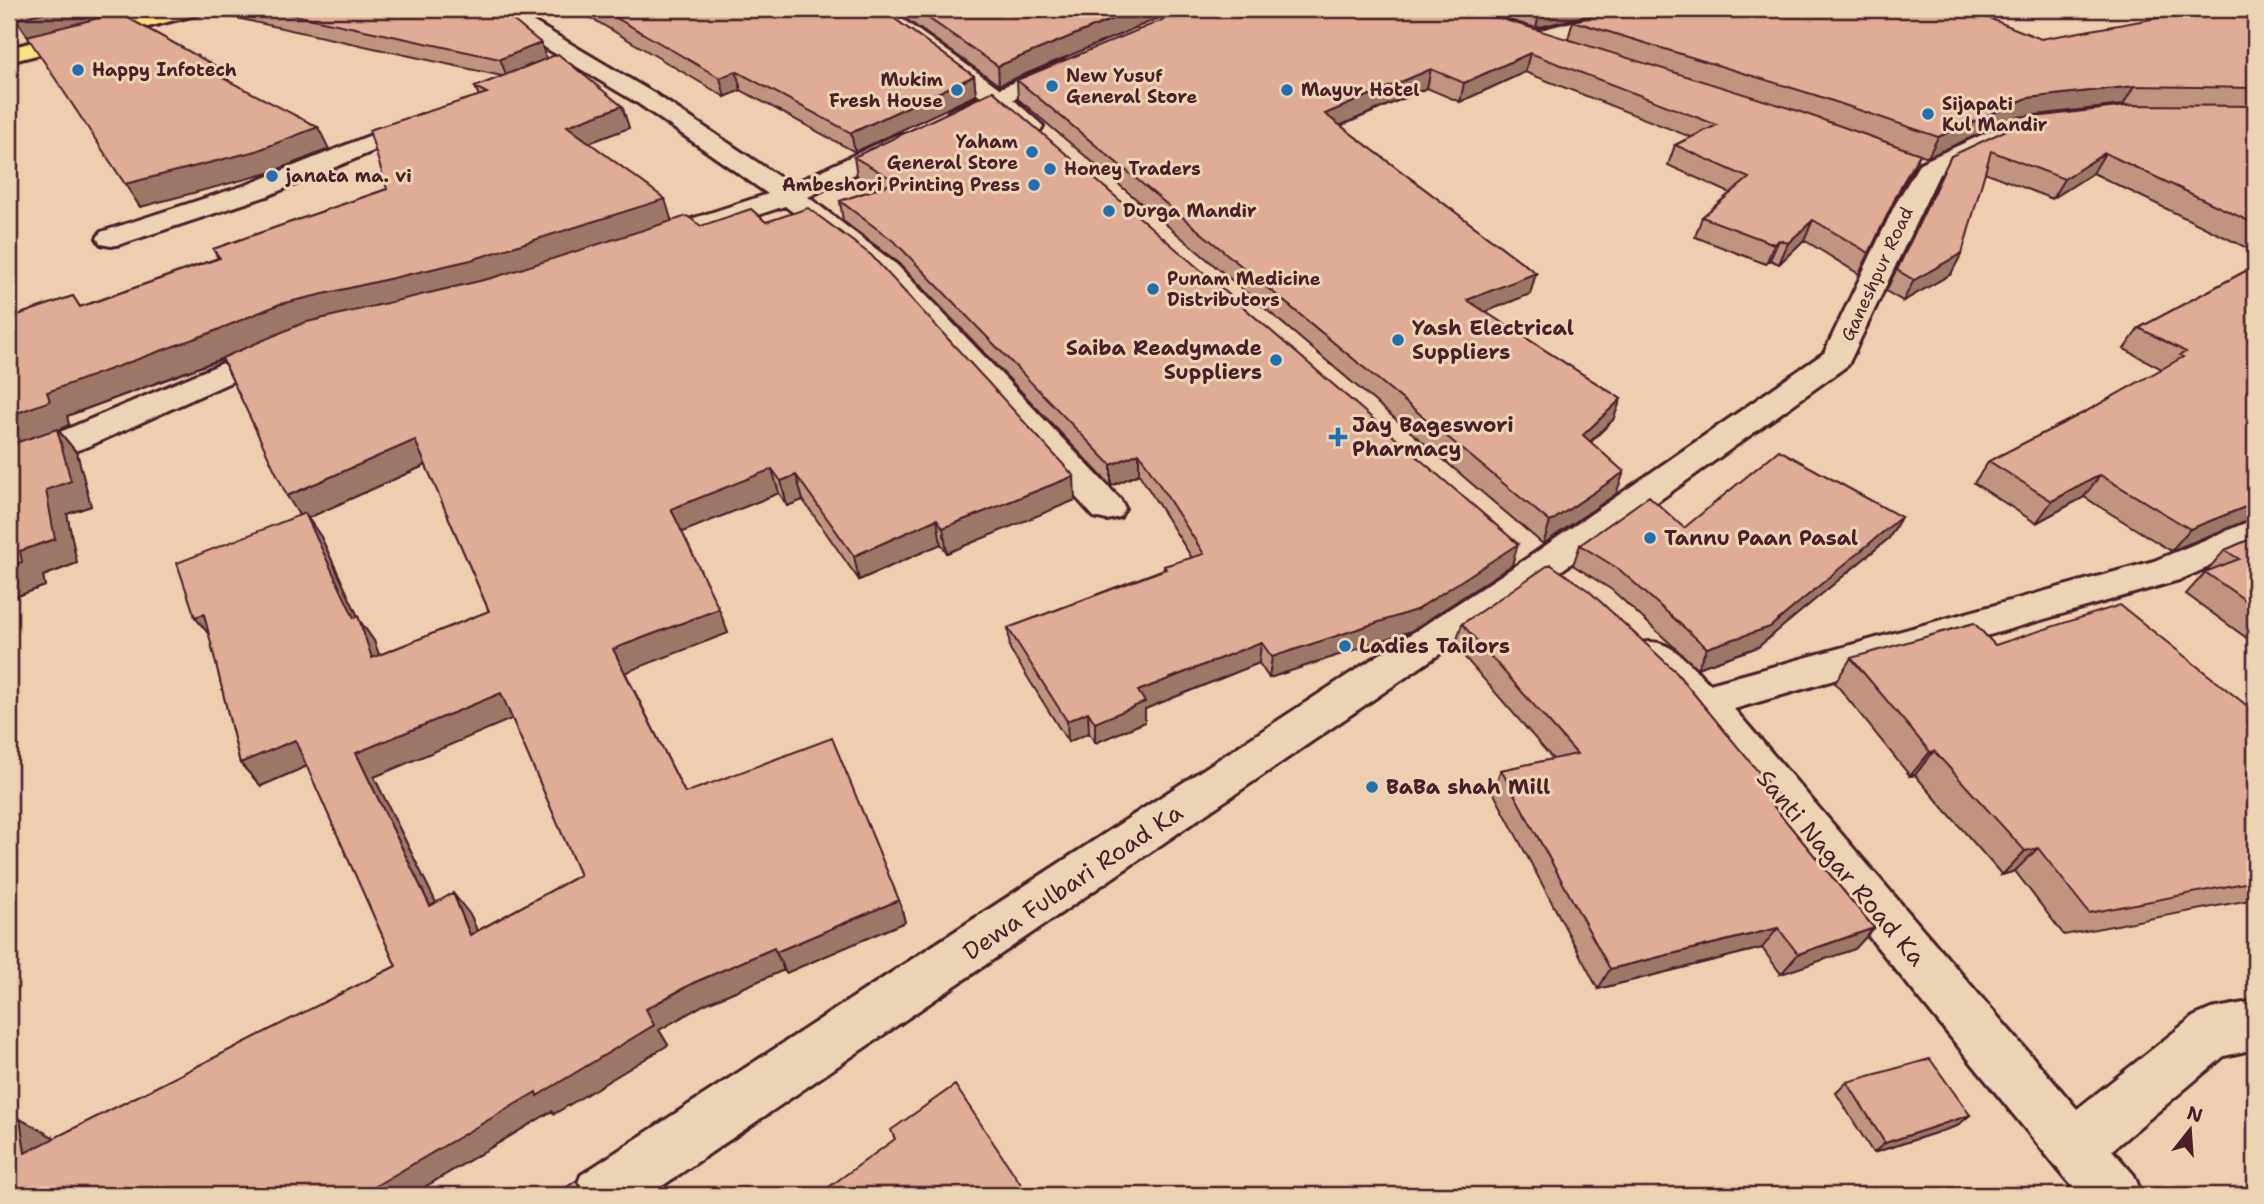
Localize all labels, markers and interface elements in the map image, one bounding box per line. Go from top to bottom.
place label: Happy Infotech [92,58,237,82]
marker: Happy Infotech [70,62,86,78]
place label: New Yusuf General Store [1066,64,1197,109]
place label: Mukim Fresh House [829,68,944,113]
marker: New Yusuf General Store [1044,78,1060,94]
place label: Mayur Hotel [1301,78,1420,102]
marker: Mukim Fresh House [949,82,965,98]
marker: Mayur Hotel [1279,82,1295,98]
place label: Sijapati Kul Mandir [1942,92,2048,137]
marker: Sijapati Kul Mandir [1920,106,1936,122]
place label: Yaham General Store [887,130,1019,175]
marker: Yaham General Store [1024,144,1040,160]
place label: Honey Traders [1064,157,1201,181]
marker: Honey Traders [1042,161,1058,177]
place label: janata ma. vi [285,164,412,188]
marker: janata ma. vi [264,168,280,184]
place label: Ambeshori Printing Press [782,173,1020,197]
marker: Ambeshori Printing Press [1026,177,1042,193]
place label: Durga Mandir [1123,199,1257,223]
marker: Durga Mandir [1101,203,1117,219]
street label: Ganeshpur Road [1835,203,1919,345]
place label: Punam Medicine Distributors [1167,267,1321,312]
marker: Punam Medicine Distributors [1145,281,1161,297]
place label: Yash Electrical Suppliers [1412,314,1574,366]
marker: Yash Electrical Suppliers [1390,332,1406,348]
place label: Saiba Readymade Suppliers [1066,334,1262,386]
marker: Saiba Readymade Suppliers [1268,352,1284,368]
place label: Jay Bageswori Pharmacy [1352,411,1514,463]
marker: Jay Bageswori Pharmacy [1330,429,1346,445]
place label: Tannu Paan Pasal [1664,524,1858,552]
marker: Tannu Paan Pasal [1642,530,1658,546]
place label: Ladies Tailors [1359,632,1510,660]
marker: Ladies Tailors [1337,638,1353,654]
street label: Santi Nagar Road Ka [1749,763,1933,973]
place label: BaBa shah Mill [1386,773,1550,801]
marker: BaBa shah Mill [1364,779,1380,795]
street label: Dewa Fulbari Road Ka [957,796,1189,968]
north arrow [2156,1096,2226,1166]
text: N [2184,1100,2206,1128]

